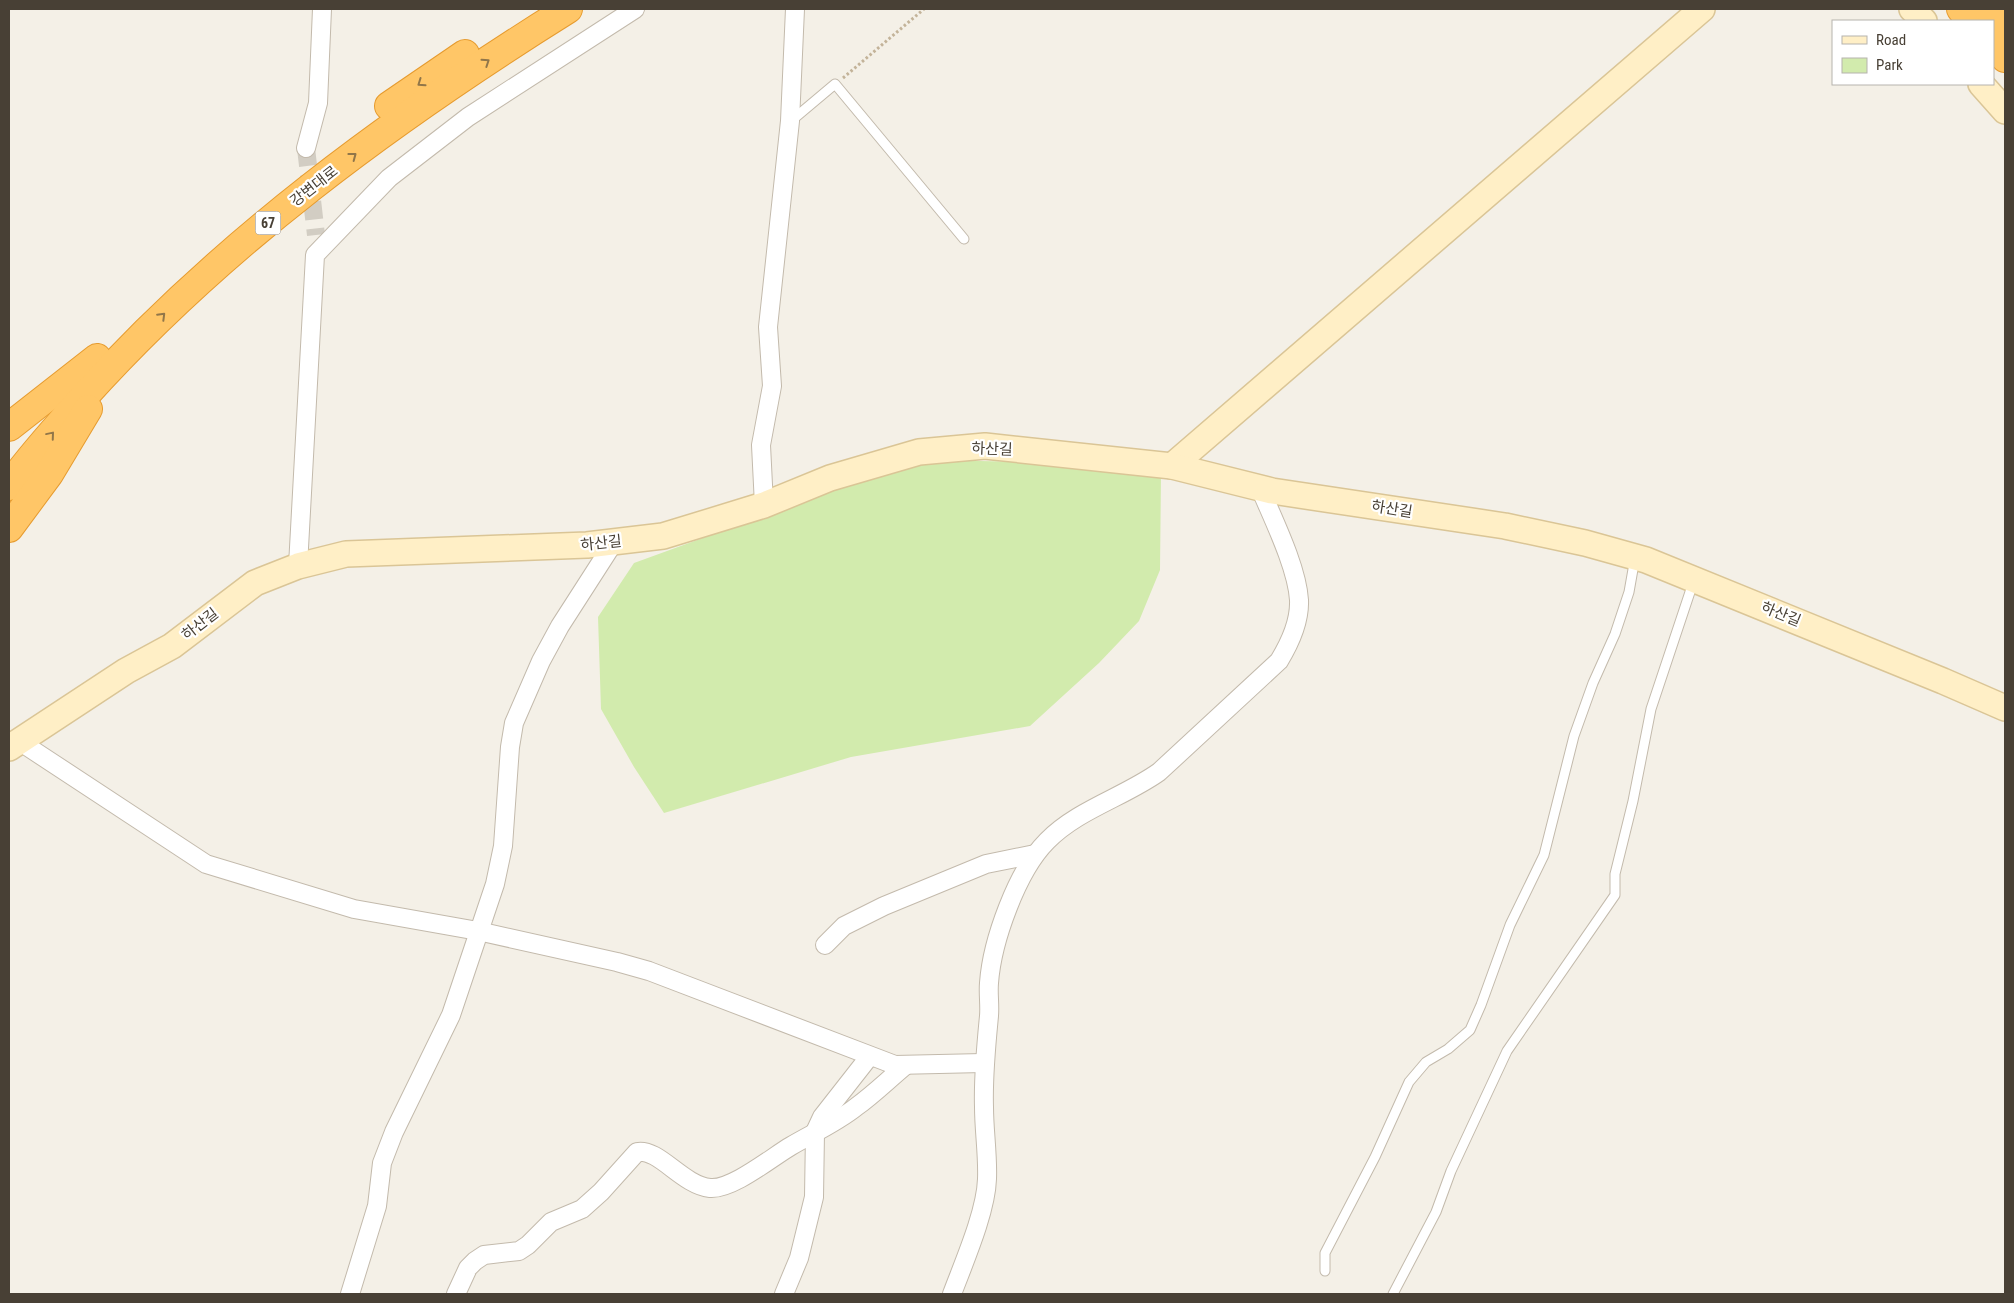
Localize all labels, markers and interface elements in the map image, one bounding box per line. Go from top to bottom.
legend [1832,20,1994,85]
text: Road [1876,31,1906,49]
text: Park [1876,56,1903,74]
one-way arrow [480,59,490,68]
one-way arrow [417,77,427,86]
one-way arrow [347,153,356,161]
street label: 강변대로 [287,162,341,210]
road number: 67 [256,212,280,234]
one-way arrow [156,313,165,322]
one-way arrow [45,431,54,440]
street label: 하산길 [971,439,1013,459]
street label: 하산길 [1370,497,1414,521]
street label: 하산길 [579,532,623,554]
street label: 하산길 [1758,598,1804,630]
street label: 하산길 [178,604,222,644]

